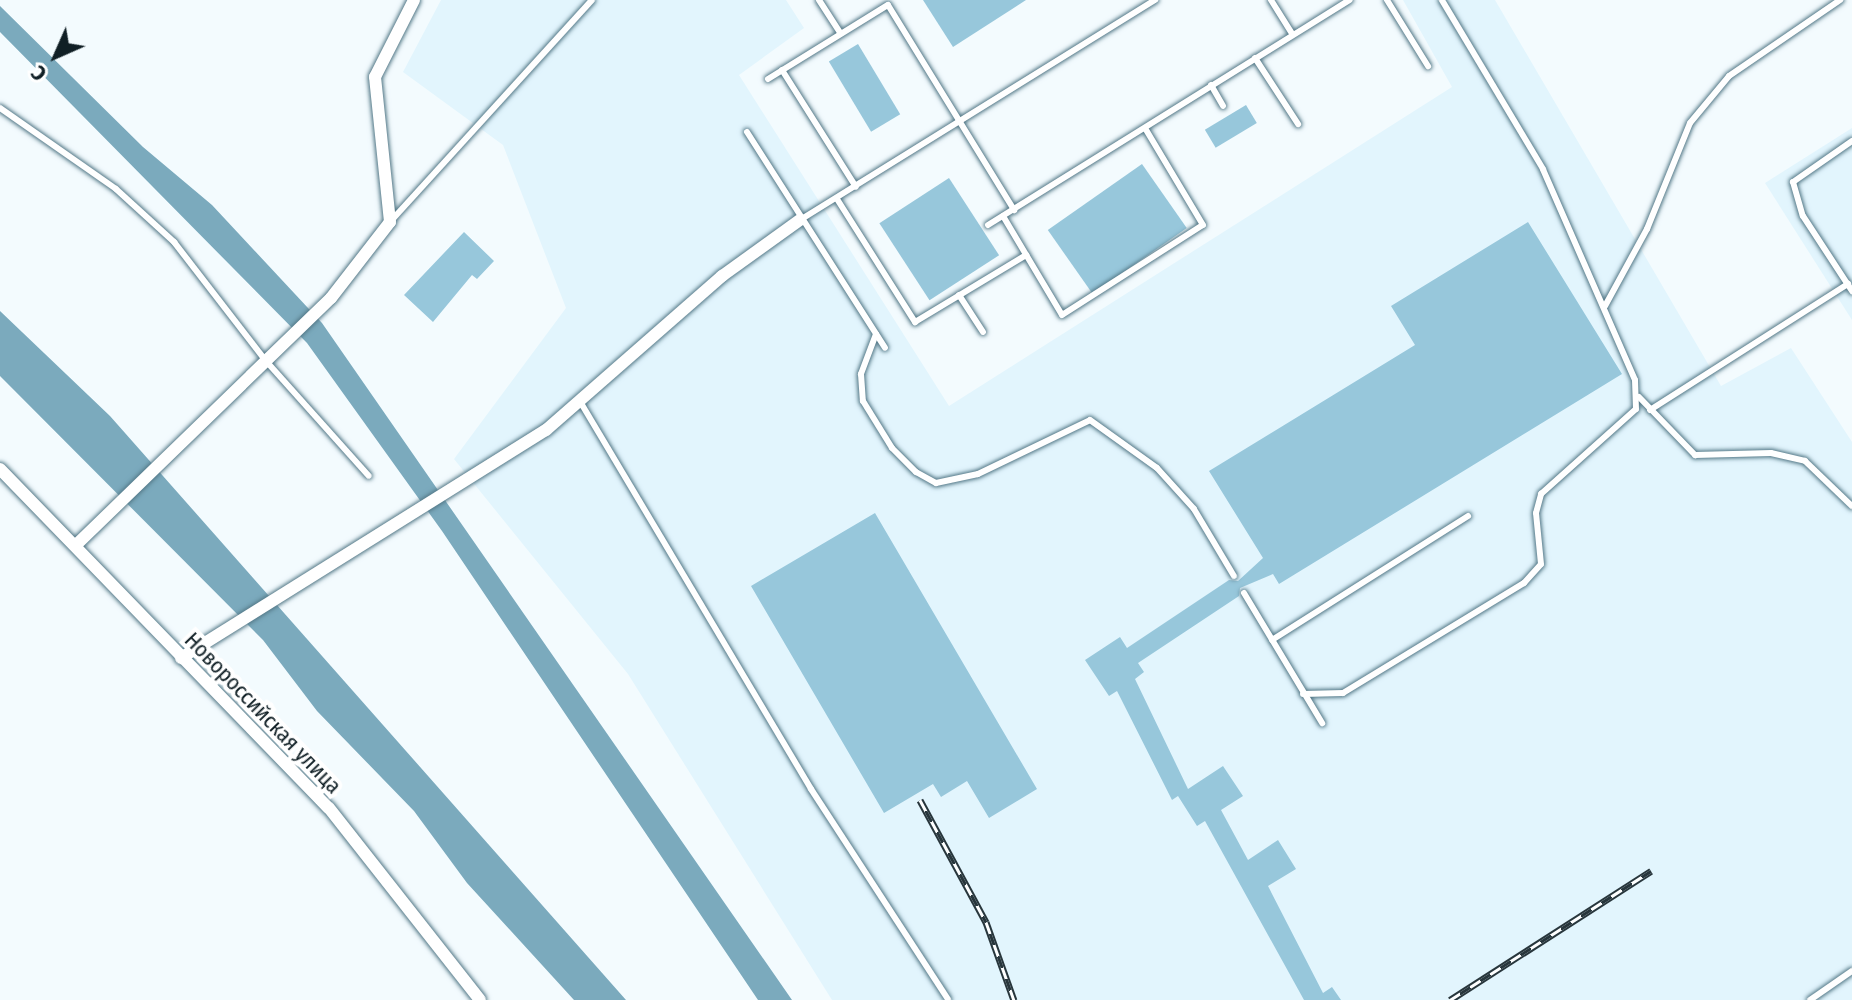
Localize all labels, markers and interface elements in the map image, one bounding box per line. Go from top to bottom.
north arrow [16,16,96,96]
text: С [25,60,52,87]
street label: Новороссийская улица [179,627,347,799]

